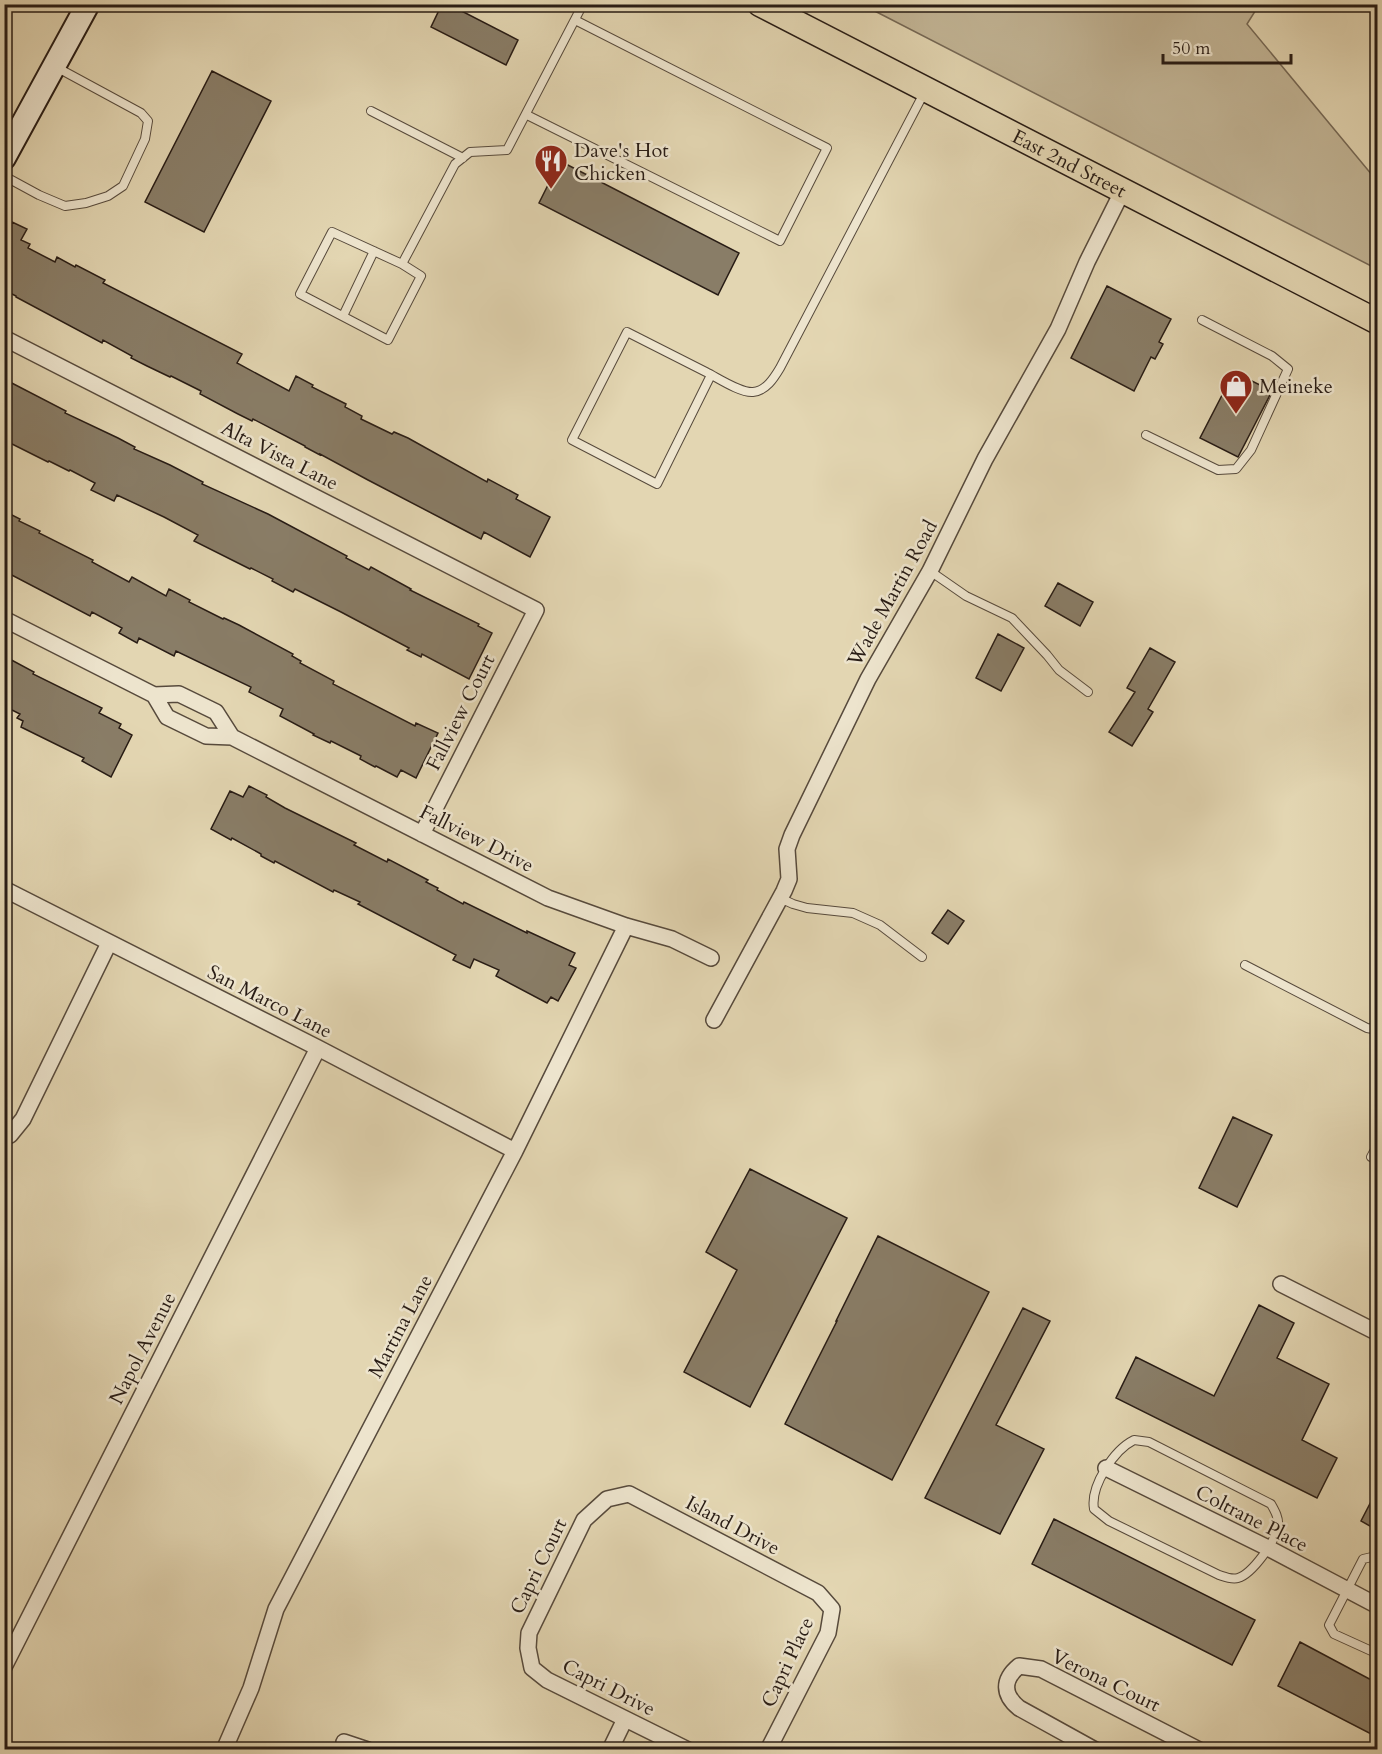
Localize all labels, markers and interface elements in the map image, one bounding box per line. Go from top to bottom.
scale bar [1163,27,1290,65]
text: 50 m [1172,36,1211,61]
street label: East 2nd Street [1007,123,1132,205]
place label: Dave's Hot Chicken [574,137,669,187]
restaurant icon: Dave's Hot Chicken [533,143,569,190]
shop icon: Meineke [1218,368,1254,415]
place label: Meineke [1259,373,1333,400]
street label: Alta Vista Lane [217,414,343,497]
street label: Wade Martin Road [841,515,944,672]
street label: Fallview Court [420,649,502,775]
street label: Fallview Drive [415,798,539,879]
street label: San Marco Lane [203,958,337,1044]
street label: Martina Lane [362,1270,439,1383]
street label: Napol Avenue [103,1288,182,1409]
street label: Coltrane Place [1191,1478,1313,1558]
street label: Island Drive [681,1489,785,1562]
street label: Capri Court [504,1513,574,1619]
street label: Capri Place [755,1613,820,1712]
street label: Verona Court [1047,1642,1165,1719]
street label: Capri Drive [558,1652,660,1722]

